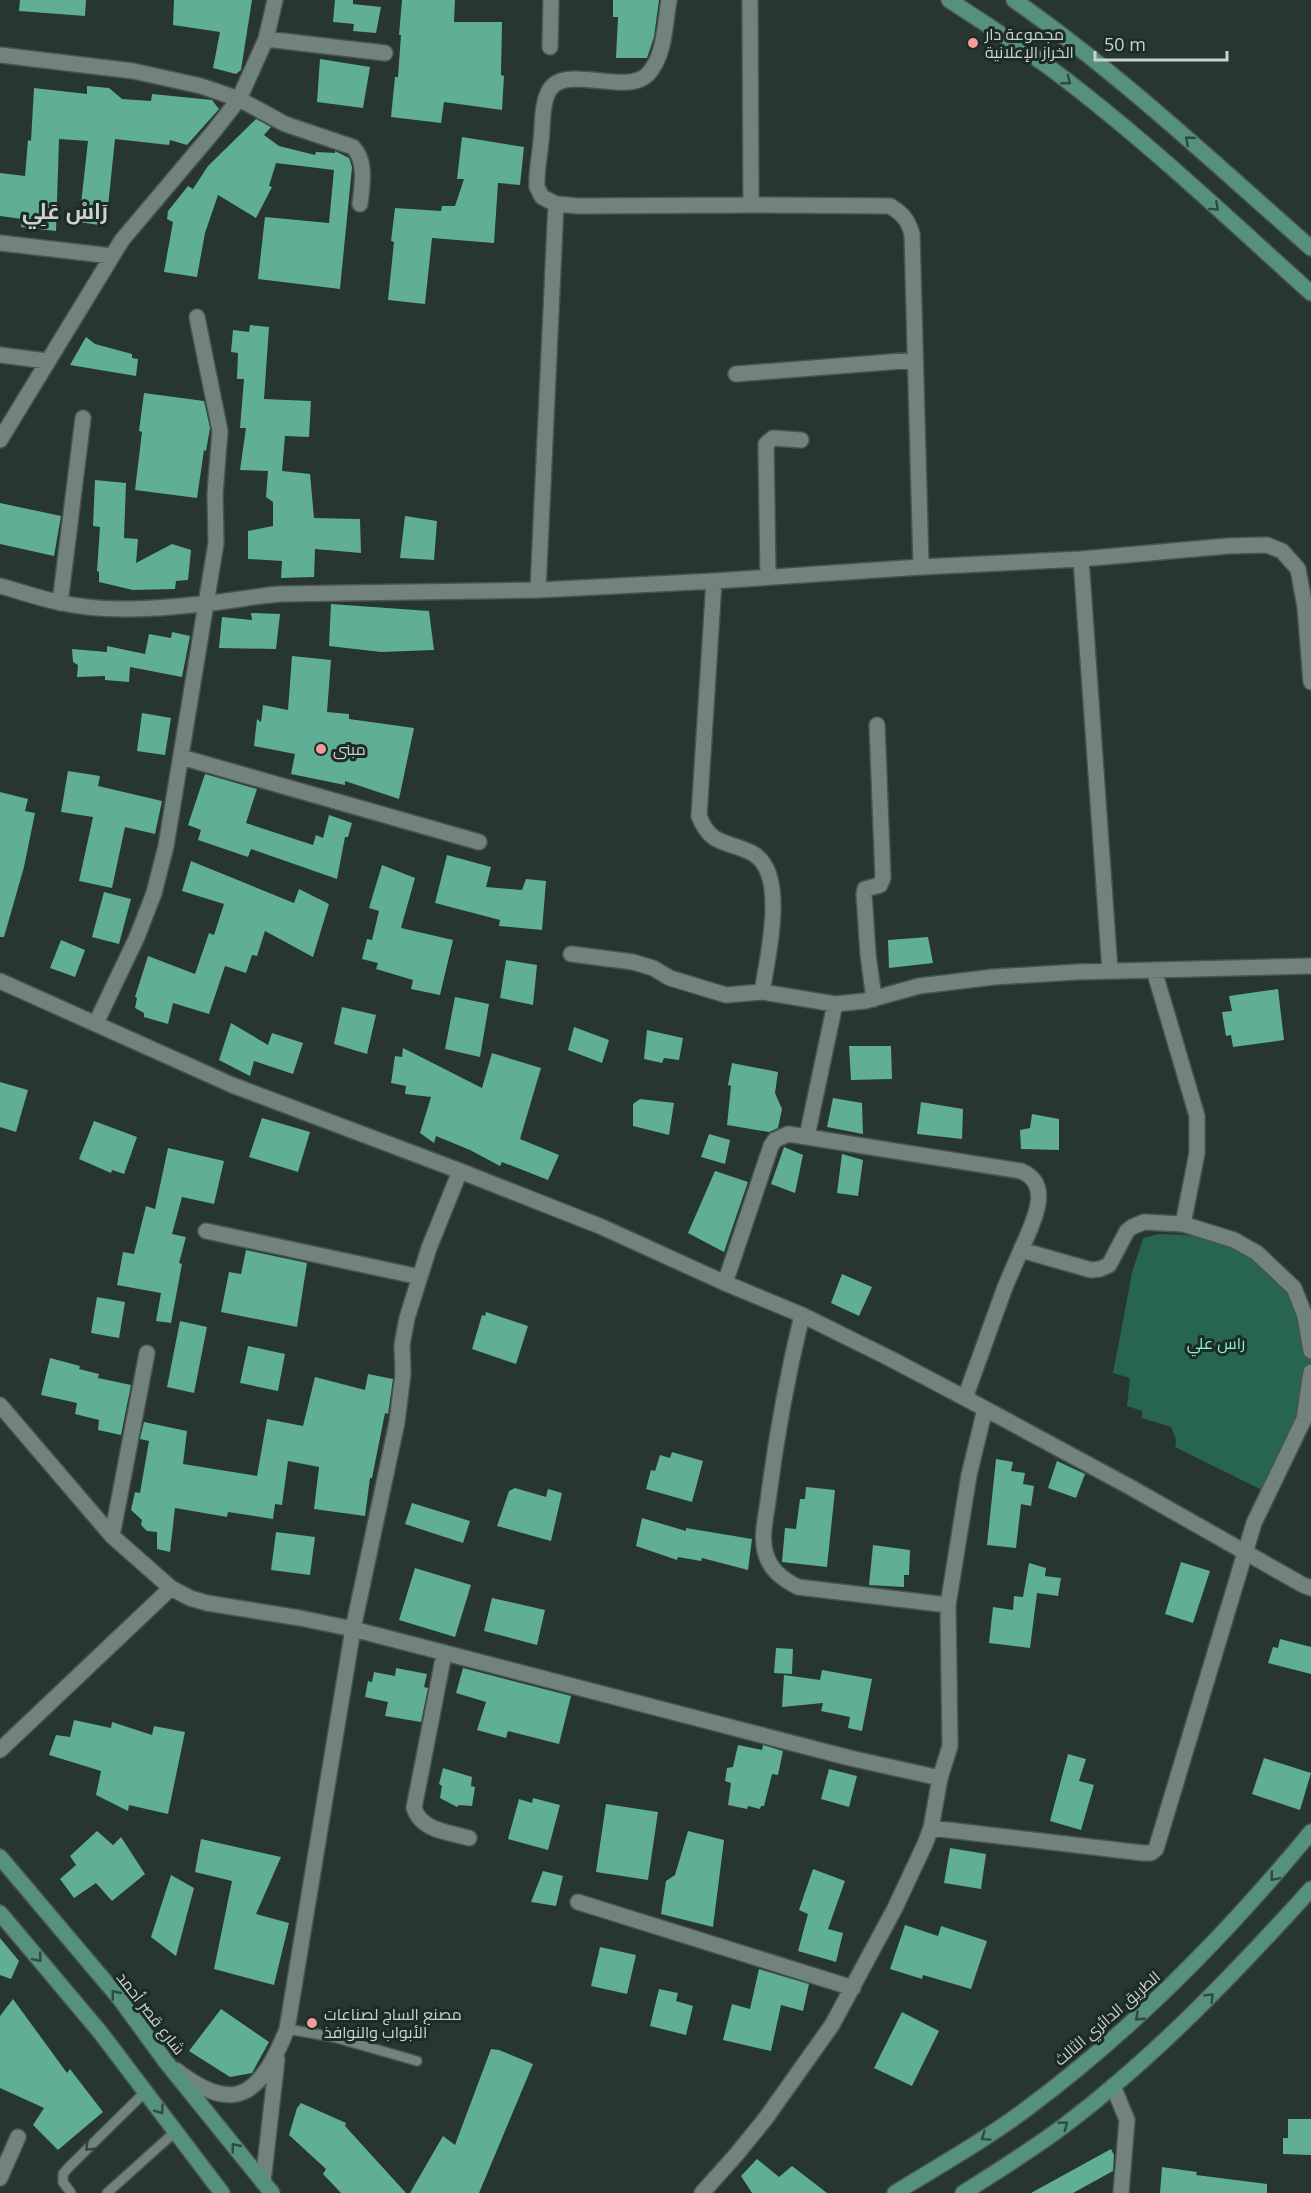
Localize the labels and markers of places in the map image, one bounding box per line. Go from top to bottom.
place label: مجموعة دار الخراز اﻹعلانية [984,23,1074,63]
marker: مجموعة دار الخراز اﻹعلانية [966,36,980,50]
place label: مبنى [333,738,366,760]
marker: مبنى [314,742,328,756]
place label: مصنع الساج لصناعات الأبواب والنوافذ [324,2003,462,2043]
marker: مصنع الساج لصناعات الأبواب والنوافذ [305,2016,319,2030]

